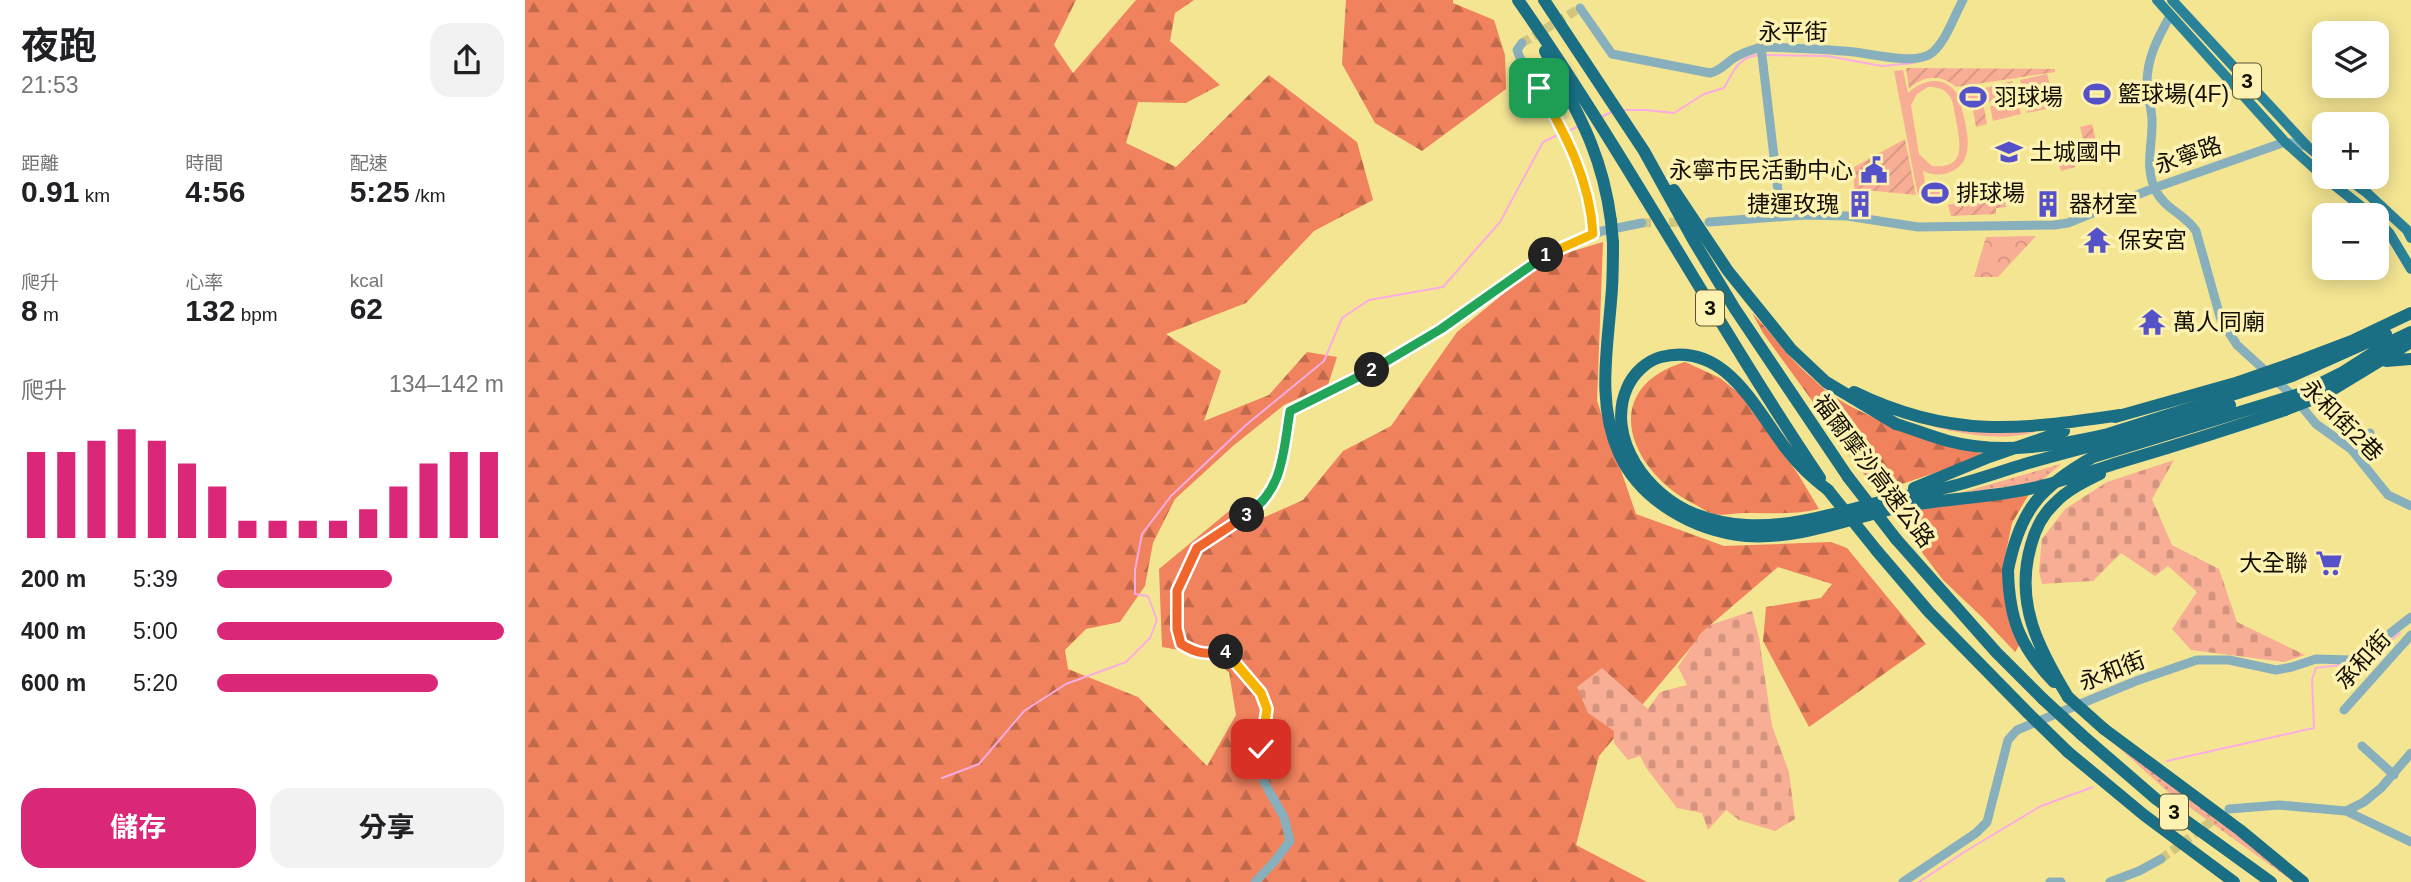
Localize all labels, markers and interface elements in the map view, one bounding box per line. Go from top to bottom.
street label: 永平街 [1759,19,1828,45]
map controls [2312,21,2389,280]
button: layers [2312,21,2389,98]
button: share [430,23,504,97]
text: 夜跑 [21,25,97,67]
pin [1509,58,1569,118]
road number: 3 [2233,64,2261,98]
icon: arrive [1520,69,1558,107]
text: 21:53 [21,72,79,98]
sports icon: 籃球場(4F) [2082,79,2112,109]
place label: 籃球場(4F) [2118,81,2229,107]
sports icon: 羽球場 [1958,82,1988,112]
place label: 羽球場 [1994,84,2063,110]
button: + [2312,112,2389,189]
street label: 永寧路 [2151,131,2225,179]
school or university icon: 土城國中 [1994,137,2024,167]
place label: 土城國中 [2030,139,2122,165]
text: 距離 [21,153,59,174]
text: 時間 [185,153,223,174]
text: 配速 [350,153,388,174]
public building icon: 永寧市民活動中心 [1859,155,1889,185]
place label: 永寧市民活動中心 [1669,157,1853,183]
text: 0.91 [21,175,79,208]
text: 4:56 [185,175,245,208]
text: 5:25 [350,175,410,208]
sports icon: 排球場 [1920,178,1950,208]
place label: 排球場 [1956,180,2025,206]
text: km [79,185,110,206]
text: /km [410,185,446,206]
building icon: 捷運玫瑰 [1845,189,1875,219]
building icon: 器材室 [2033,189,2063,219]
place label: 捷運玫瑰 [1747,191,1839,217]
place label: 器材室 [2069,191,2138,217]
button: − [2312,203,2389,280]
temple icon: 保安宮 [2082,225,2112,255]
place label: 保安宮 [2118,227,2187,253]
pin: 1 [1529,238,1563,272]
text: 1 [1540,244,1551,265]
text: kcal [350,270,383,291]
text: 爬升 [21,272,59,293]
text: 心率 [185,272,223,293]
road number: 3 [1696,290,1724,326]
text: 62 [350,292,383,325]
text: 8 [21,294,38,327]
text: 132 [185,294,235,327]
text: m [38,304,59,325]
text: bpm [235,304,278,325]
temple icon: 萬人同廟 [2137,307,2167,337]
place label: 萬人同廟 [2173,309,2265,335]
pin: 2 [1355,352,1389,388]
text: 2 [1366,359,1377,380]
text: 134–142 m [389,371,504,397]
street label: 永和街2巷 [2296,374,2388,466]
text: 爬升 [21,377,67,403]
street label: 福爾摩沙高速公路 [1808,390,1940,552]
pin: 3 [1229,498,1265,532]
text: 3 [1241,504,1252,525]
supermarket icon: 大全聯 [2314,548,2344,578]
place label: 大全聯 [2239,550,2308,576]
text: 200 m [21,566,86,592]
text: 5:39 [133,566,178,592]
text: 400 m [21,618,86,644]
text: 5:00 [133,618,178,644]
street label: 承和街 [2330,626,2396,694]
pin: 4 [1209,634,1243,670]
text: 4 [1220,641,1231,662]
street label: 永和街 [2075,646,2149,696]
text: 600 m [21,670,86,696]
text: 5:20 [133,670,178,696]
pin [1231,719,1291,779]
icon: check [1242,730,1280,768]
button: 儲存 [21,788,256,868]
button: 分享 [270,788,504,868]
road number: 3 [2160,794,2188,830]

